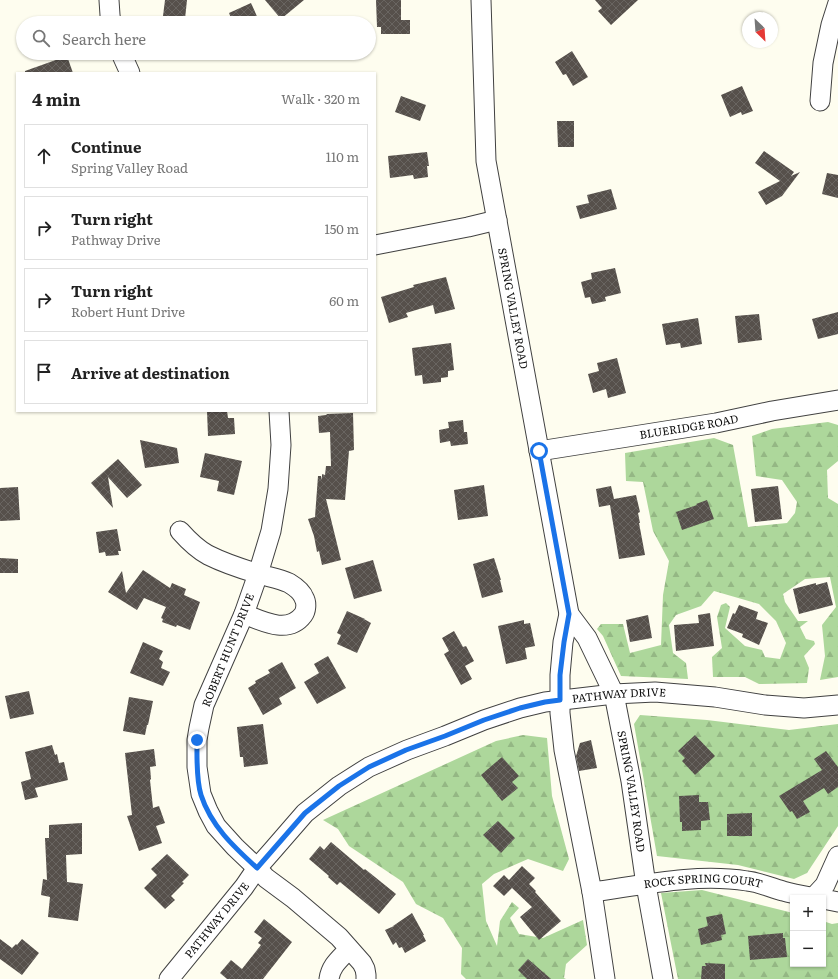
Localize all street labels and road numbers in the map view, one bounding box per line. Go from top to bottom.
street label: SPRING VALLEY ROAD [495,246,533,370]
street label: BLUERIDGE ROAD [638,409,740,442]
street label: ROBERT HUNT DRIVE [197,590,257,709]
street label: PATHWAY DRIVE [571,683,667,706]
street label: SPRING VALLEY ROAD [614,729,650,853]
street label: ROCK SPRING COURT [642,869,765,891]
street label: PATHWAY DRIVE [180,878,252,961]

